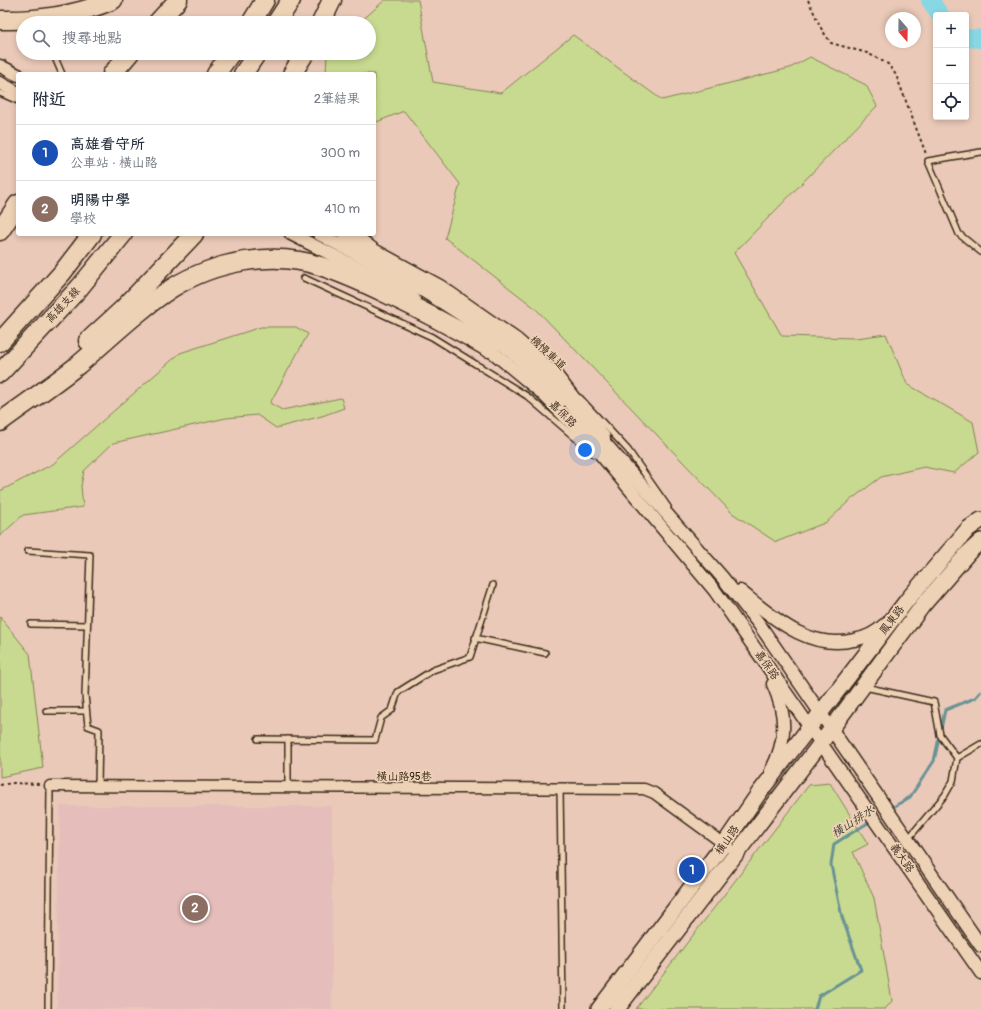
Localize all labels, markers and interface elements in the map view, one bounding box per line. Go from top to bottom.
north arrow [885,12,921,48]
map controls [933,12,969,120]
button: + [933,12,969,48]
search box [16,16,376,60]
icon: search [30,27,52,49]
text: 搜尋地點 [62,29,122,48]
button: − [933,48,969,84]
button: locate [933,84,969,120]
text: 附近 [32,89,66,110]
text: 2筆結果 [314,91,360,107]
text: 高雄看守所 [70,135,145,154]
text: 1 [42,145,48,161]
text: 300 m [321,145,360,161]
text: 公車站 · 橫山路 [70,155,158,171]
text: 明陽中學 [70,191,130,210]
text: 2 [41,201,49,217]
text: 410 m [324,201,360,217]
text: 學校 [70,211,96,227]
street label: 高雄支線 [43,284,83,326]
street label: 機慢車道 [527,333,569,373]
street label: 嘉保路 [547,398,579,430]
your location [575,440,595,460]
street label: 鳳東路 [877,603,907,637]
street label: 嘉保路 [752,648,782,682]
street label: 橫山路95巷 [376,770,432,783]
water label: 橫山排水 [829,802,878,841]
street label: 橫山路 [712,823,742,857]
street label: 義大路 [887,841,917,875]
pin: 1 [679,855,705,885]
pin: 2 [182,893,208,923]

